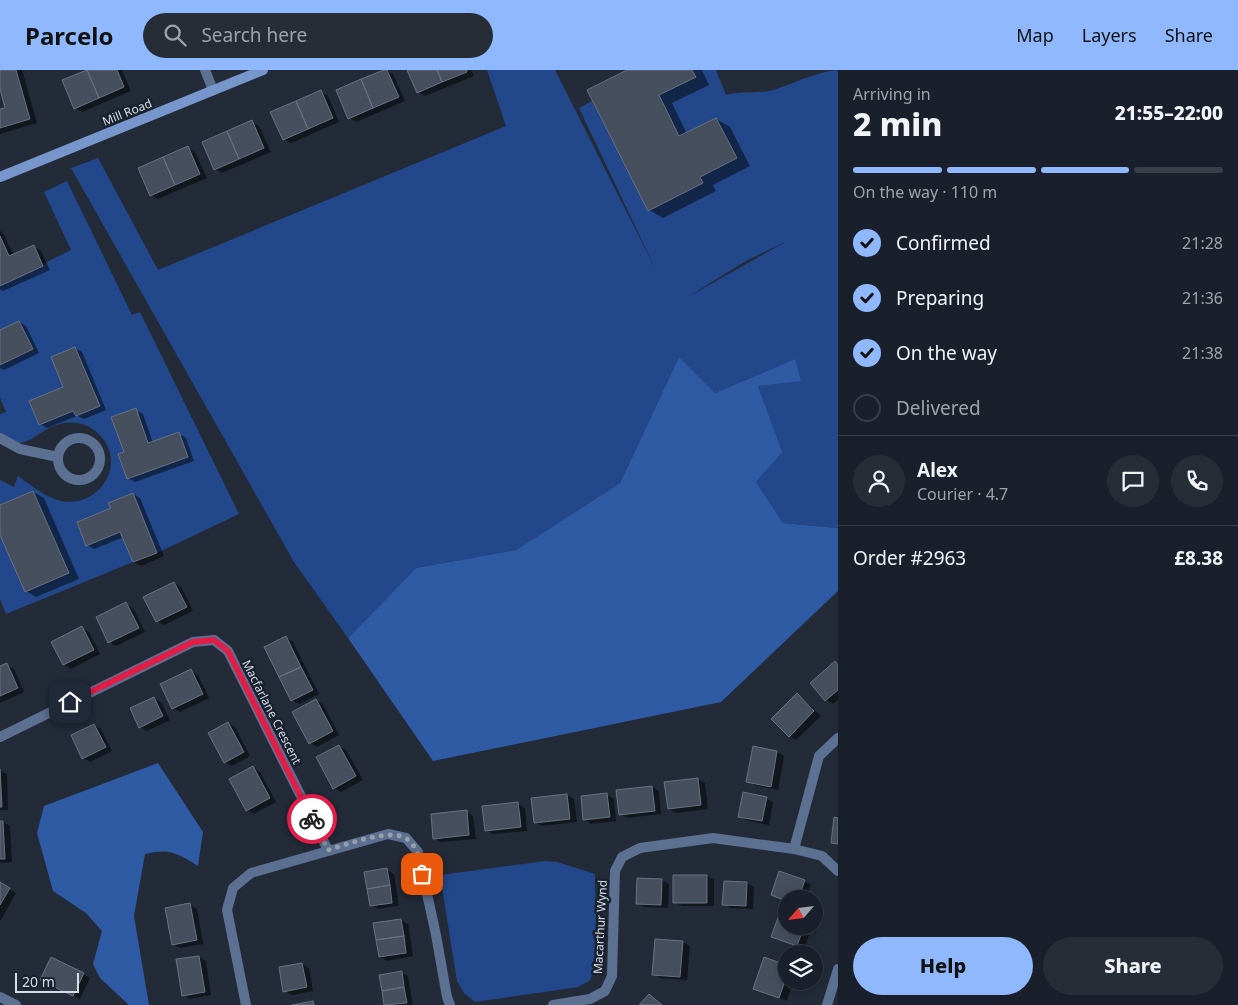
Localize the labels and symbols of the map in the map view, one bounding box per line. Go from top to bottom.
street label: Mill Road [100,94,154,130]
street label: Macfarlane Crescent [238,657,306,768]
pin [49,681,91,723]
courier [287,794,337,844]
pin [401,853,443,895]
street label: Macarthur Wynd [589,879,611,975]
north arrow [778,890,822,935]
scale bar [15,970,79,993]

